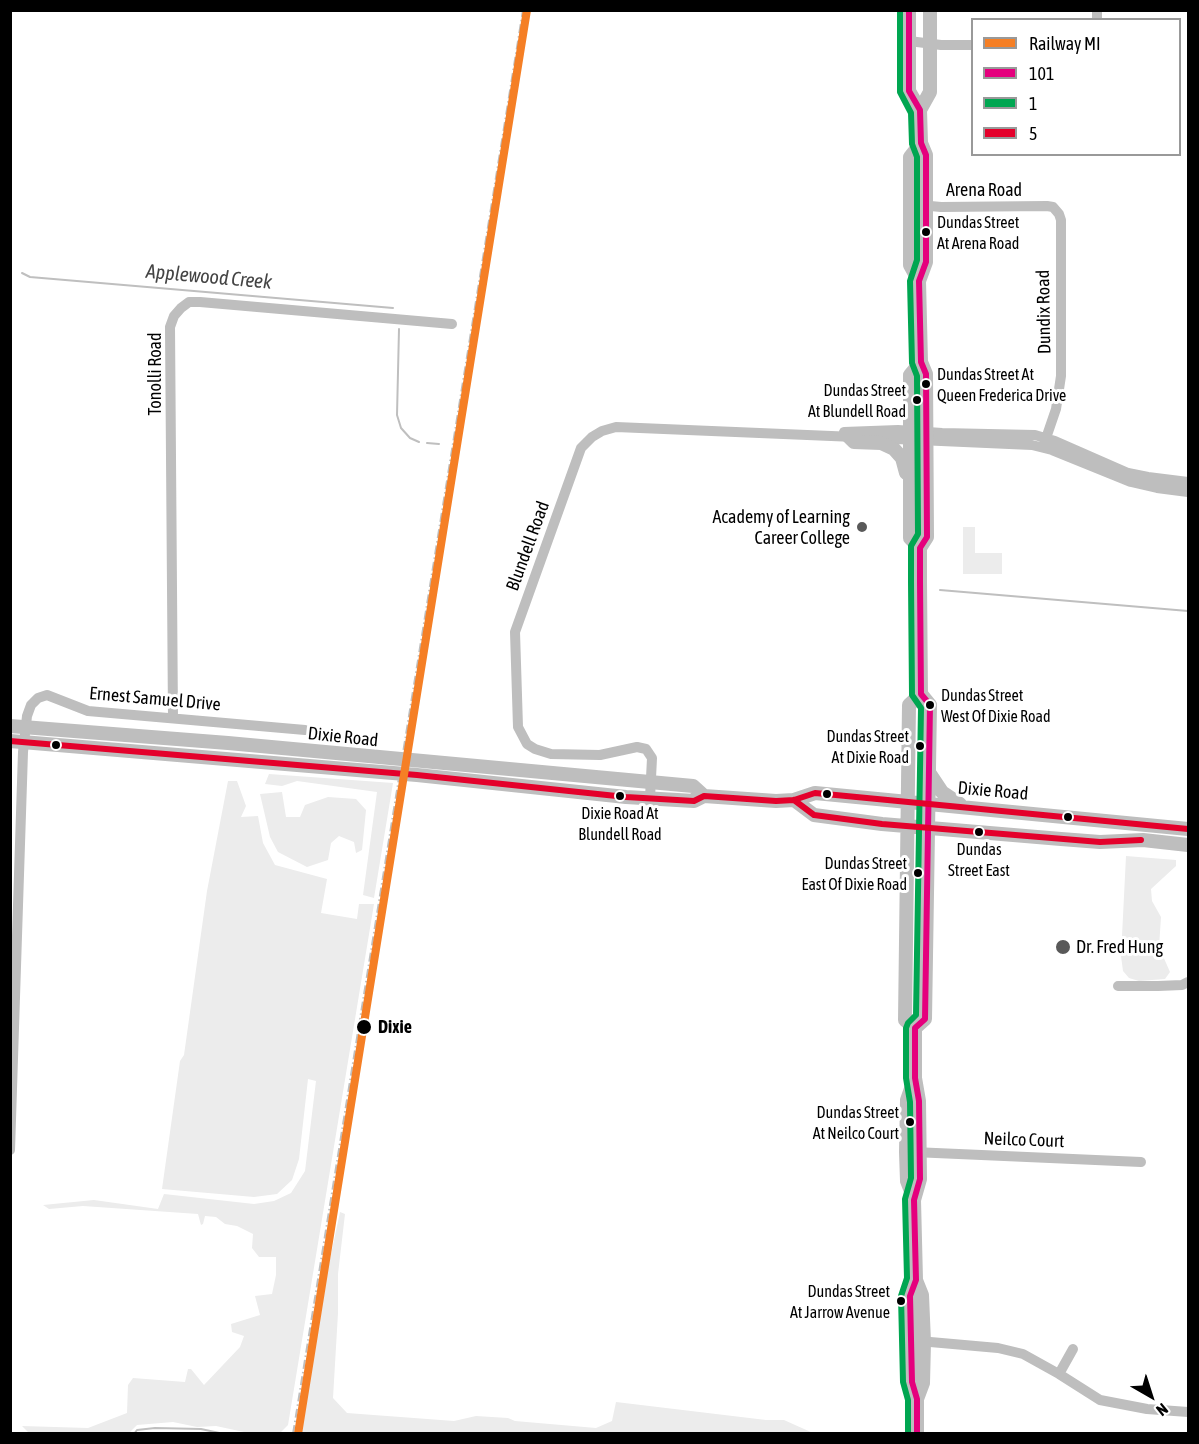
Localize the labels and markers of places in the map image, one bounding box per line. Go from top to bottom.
place label: Dundas Street At Arena Road [937,213,1019,251]
marker: Dundas Street At Arena Road [920,226,932,238]
place label: Dundas Street At Queen Frederica Drive [937,365,1066,403]
marker: Dundas Street At Queen Frederica Drive [920,378,932,390]
place label: Dundas Street At Blundell Road [808,381,906,419]
marker: Dundas Street At Blundell Road [911,394,923,406]
place label: Academy of Learning Career College [713,506,850,548]
marker: Academy of Learning Career College [855,520,869,534]
place label: Dundas Street West Of Dixie Road [941,686,1051,724]
marker: Dundas Street West Of Dixie Road [924,699,936,711]
place label: Dundas Street At Dixie Road [827,727,909,765]
unlabelled marker [50,739,62,751]
marker: Dundas Street At Dixie Road [914,740,926,752]
unlabelled marker [821,788,833,800]
marker: Dixie Road At Blundell Road [614,790,626,802]
place label: Dixie Road At Blundell Road [578,804,662,842]
unlabelled marker [1062,811,1074,823]
marker: Dundas Street East [973,826,985,838]
place label: Dundas Street East [948,840,1010,878]
place label: Dundas Street East Of Dixie Road [802,854,907,892]
marker: Dundas Street East Of Dixie Road [912,867,924,879]
place label: Dr. Fred Hung [1076,936,1163,958]
marker: Dr. Fred Hung [1054,938,1072,956]
place label: Dixie [378,1016,412,1038]
marker: Dixie [355,1018,373,1036]
place label: Dundas Street At Neilco Court [813,1103,899,1141]
marker: Dundas Street At Neilco Court [904,1116,916,1128]
place label: Dundas Street At Jarrow Avenue [790,1282,890,1320]
marker: Dundas Street At Jarrow Avenue [895,1295,907,1307]

